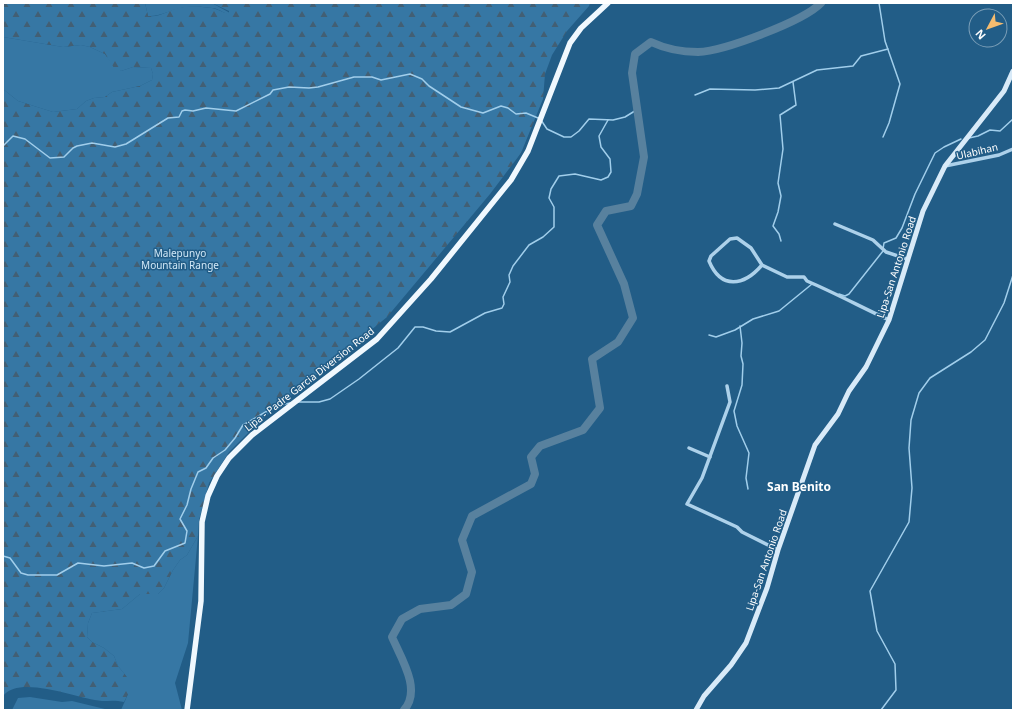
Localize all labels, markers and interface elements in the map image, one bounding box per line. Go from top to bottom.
north arrow [968,8,1008,48]
text: N [971,27,989,43]
street label: Ulabihan [955,139,999,163]
street label: Lipa-San Antonio Road [873,214,919,320]
park label: Malepunyo Mountain Range [141,246,219,272]
street label: Lipa - Padre Garcia Diversion Road [241,324,377,434]
district label: San Benito [767,478,831,495]
street label: Lipa-San Antonio Road [742,507,790,613]

